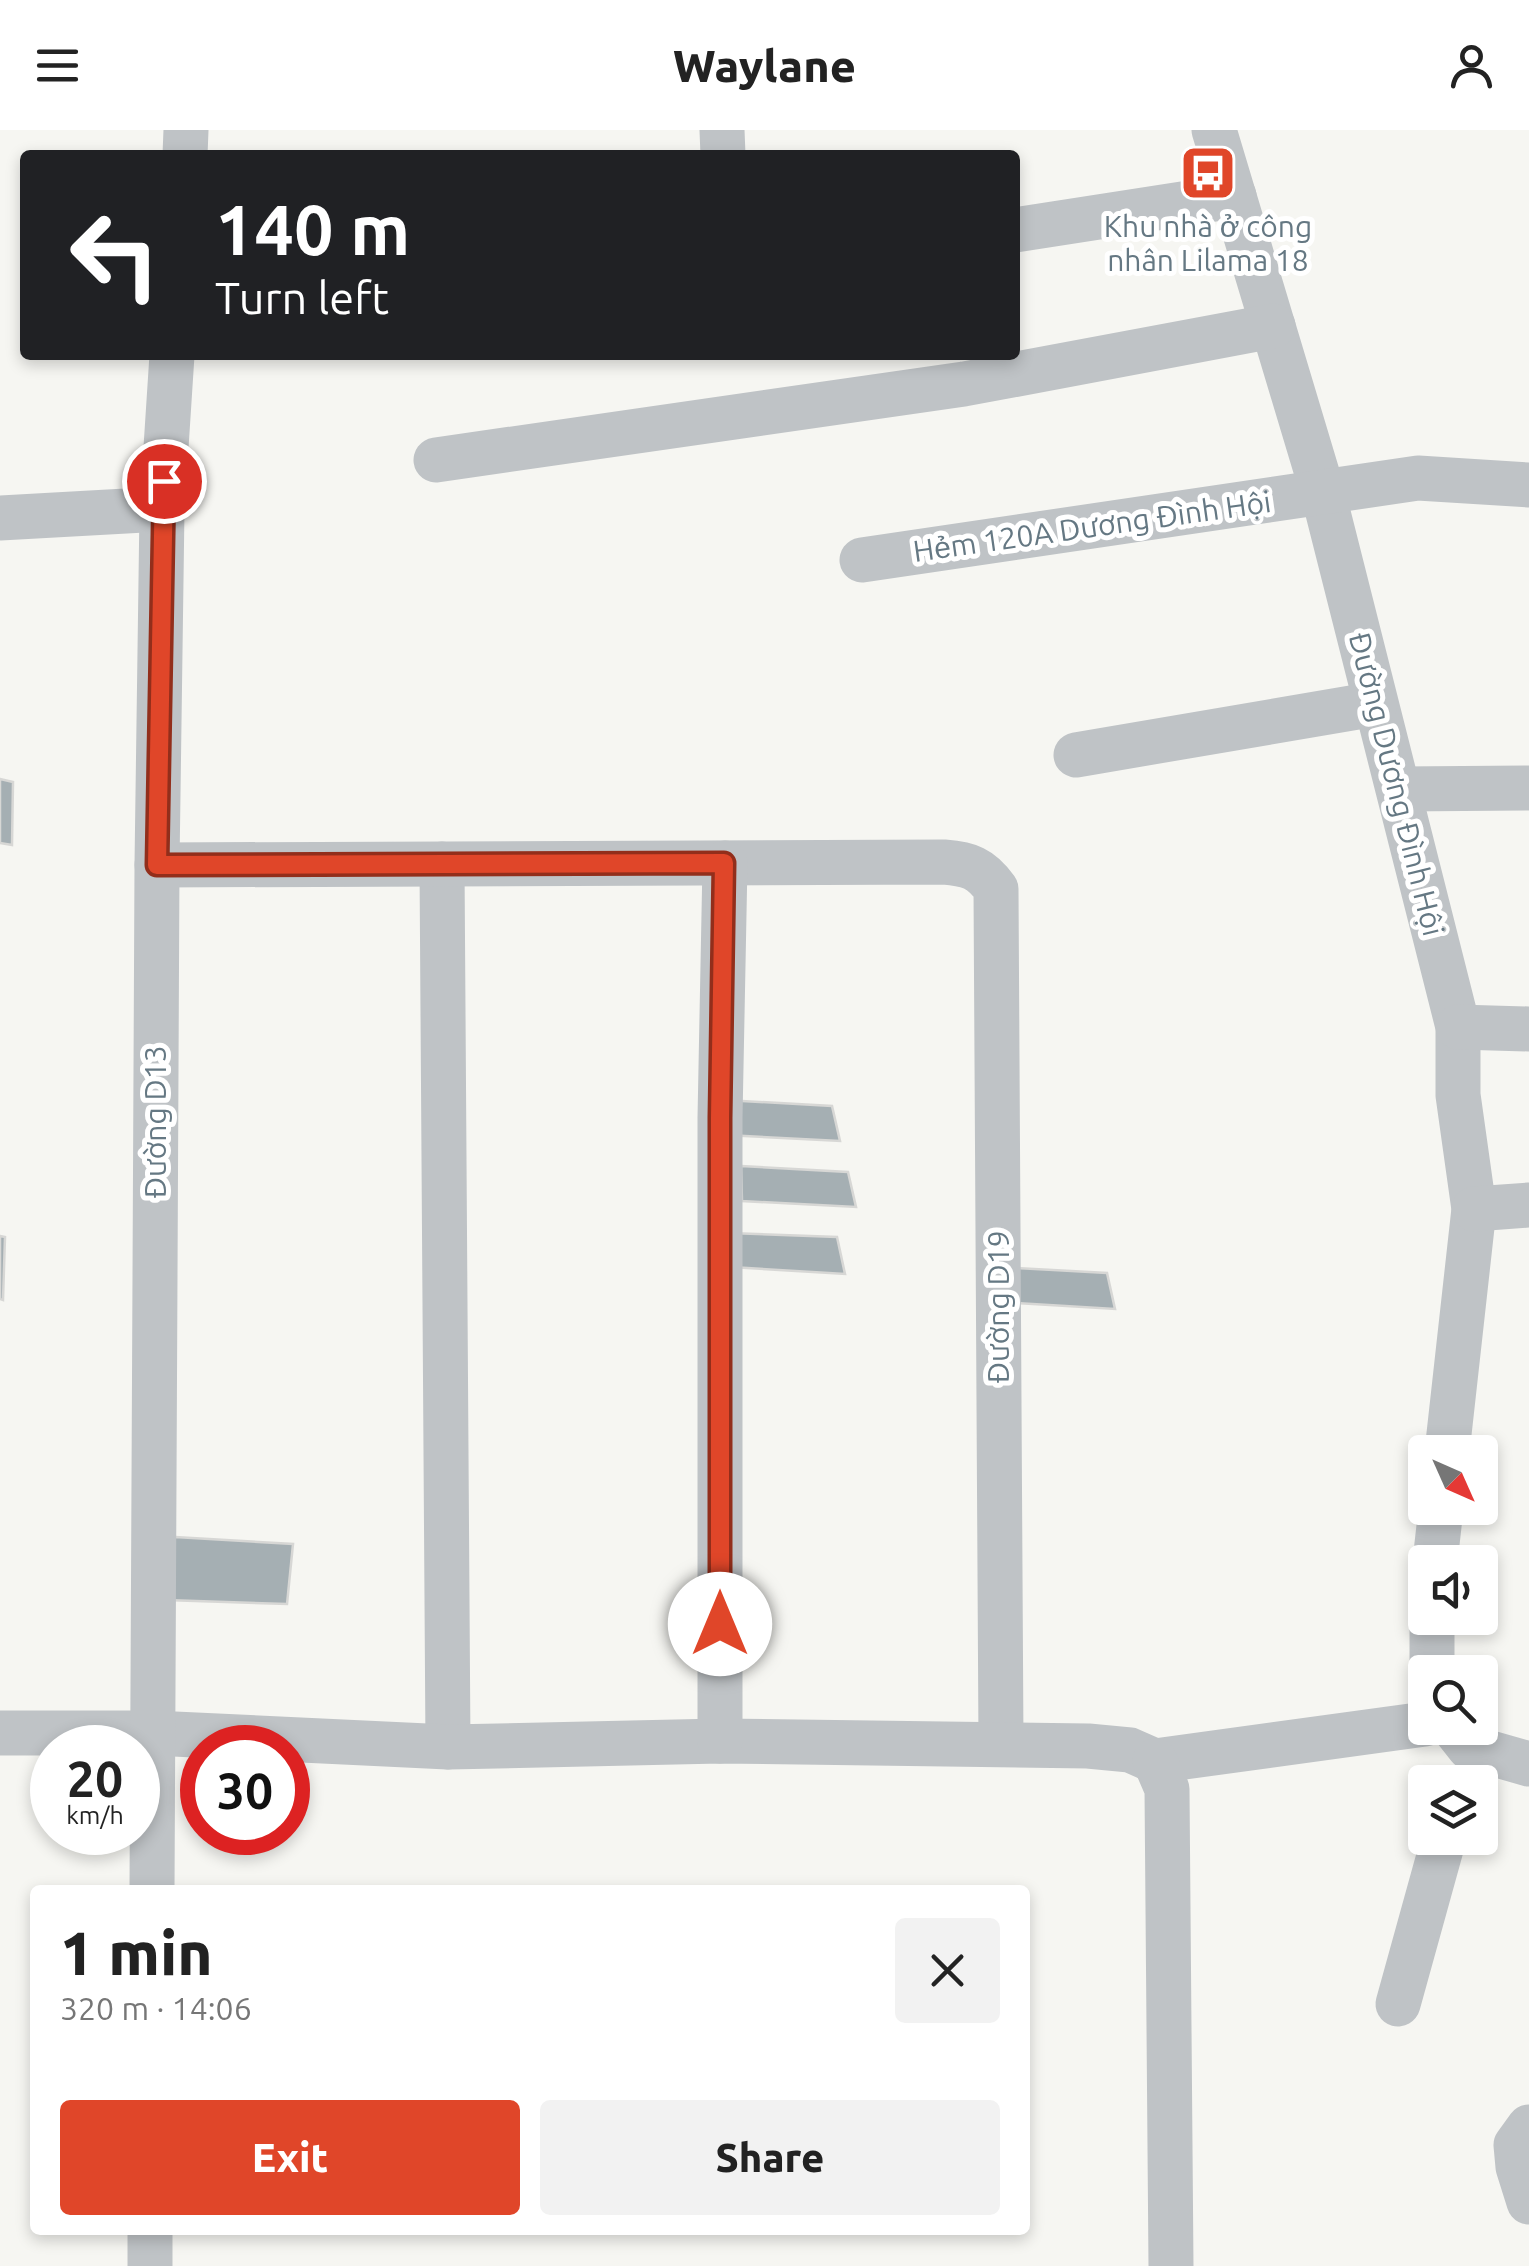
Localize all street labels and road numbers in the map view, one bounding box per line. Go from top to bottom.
street label: Hẻm 120A Dương Đình Hội [911,484,1273,568]
street label: Đường Dương Đình Hội [1343,629,1451,939]
street label: Đường D13 [138,1045,172,1199]
street label: Đường D19 [981,1230,1015,1384]

